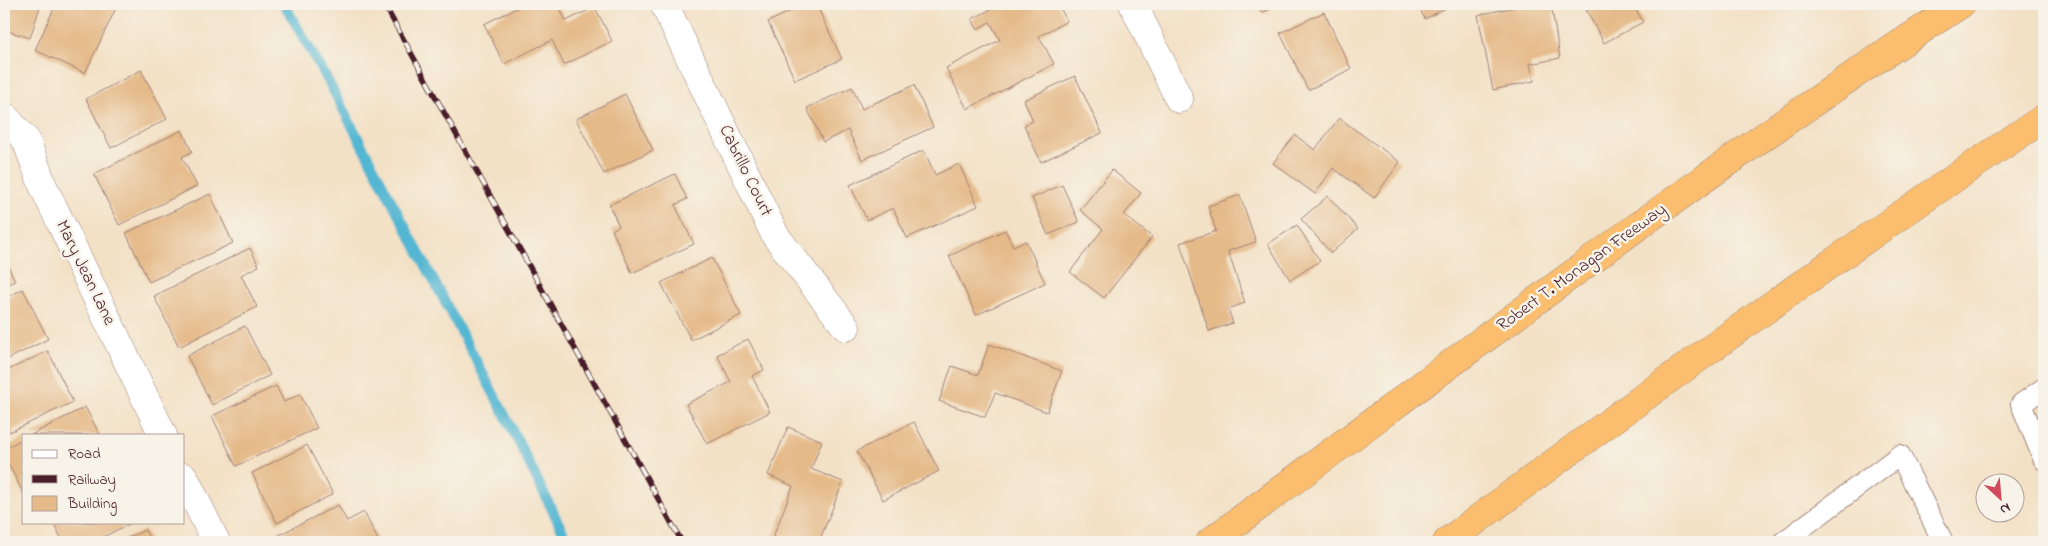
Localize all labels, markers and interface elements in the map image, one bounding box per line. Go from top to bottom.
street label: Cabrillo Court [712,121,778,221]
street label: Robert T. Monagan Freeway [1492,197,1673,339]
street label: Mary Jean Lane [48,216,122,331]
legend [22,434,185,524]
text: Road [68,443,101,465]
text: Railway [68,469,116,492]
north arrow [1976,474,2026,524]
text: Building [67,493,117,516]
text: N [1996,497,2014,520]

